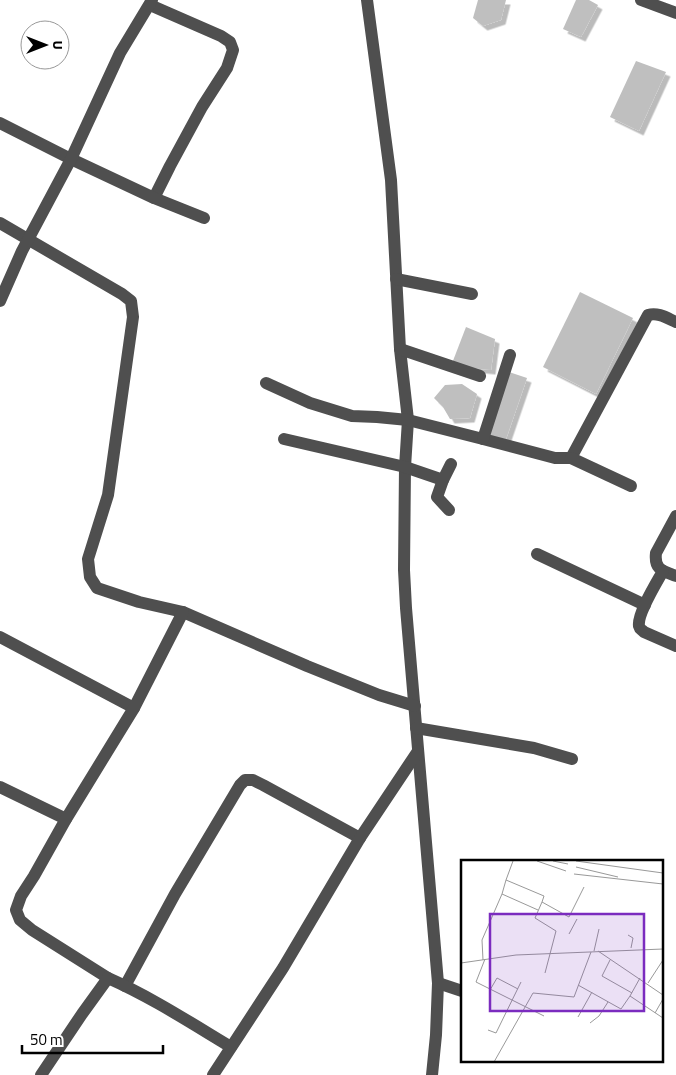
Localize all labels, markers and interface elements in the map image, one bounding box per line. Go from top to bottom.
north arrow [20,20,70,70]
text: U [48,40,69,50]
inset map [461,860,664,1062]
scale bar [22,1022,164,1054]
text: 50 m [30,1028,63,1051]

